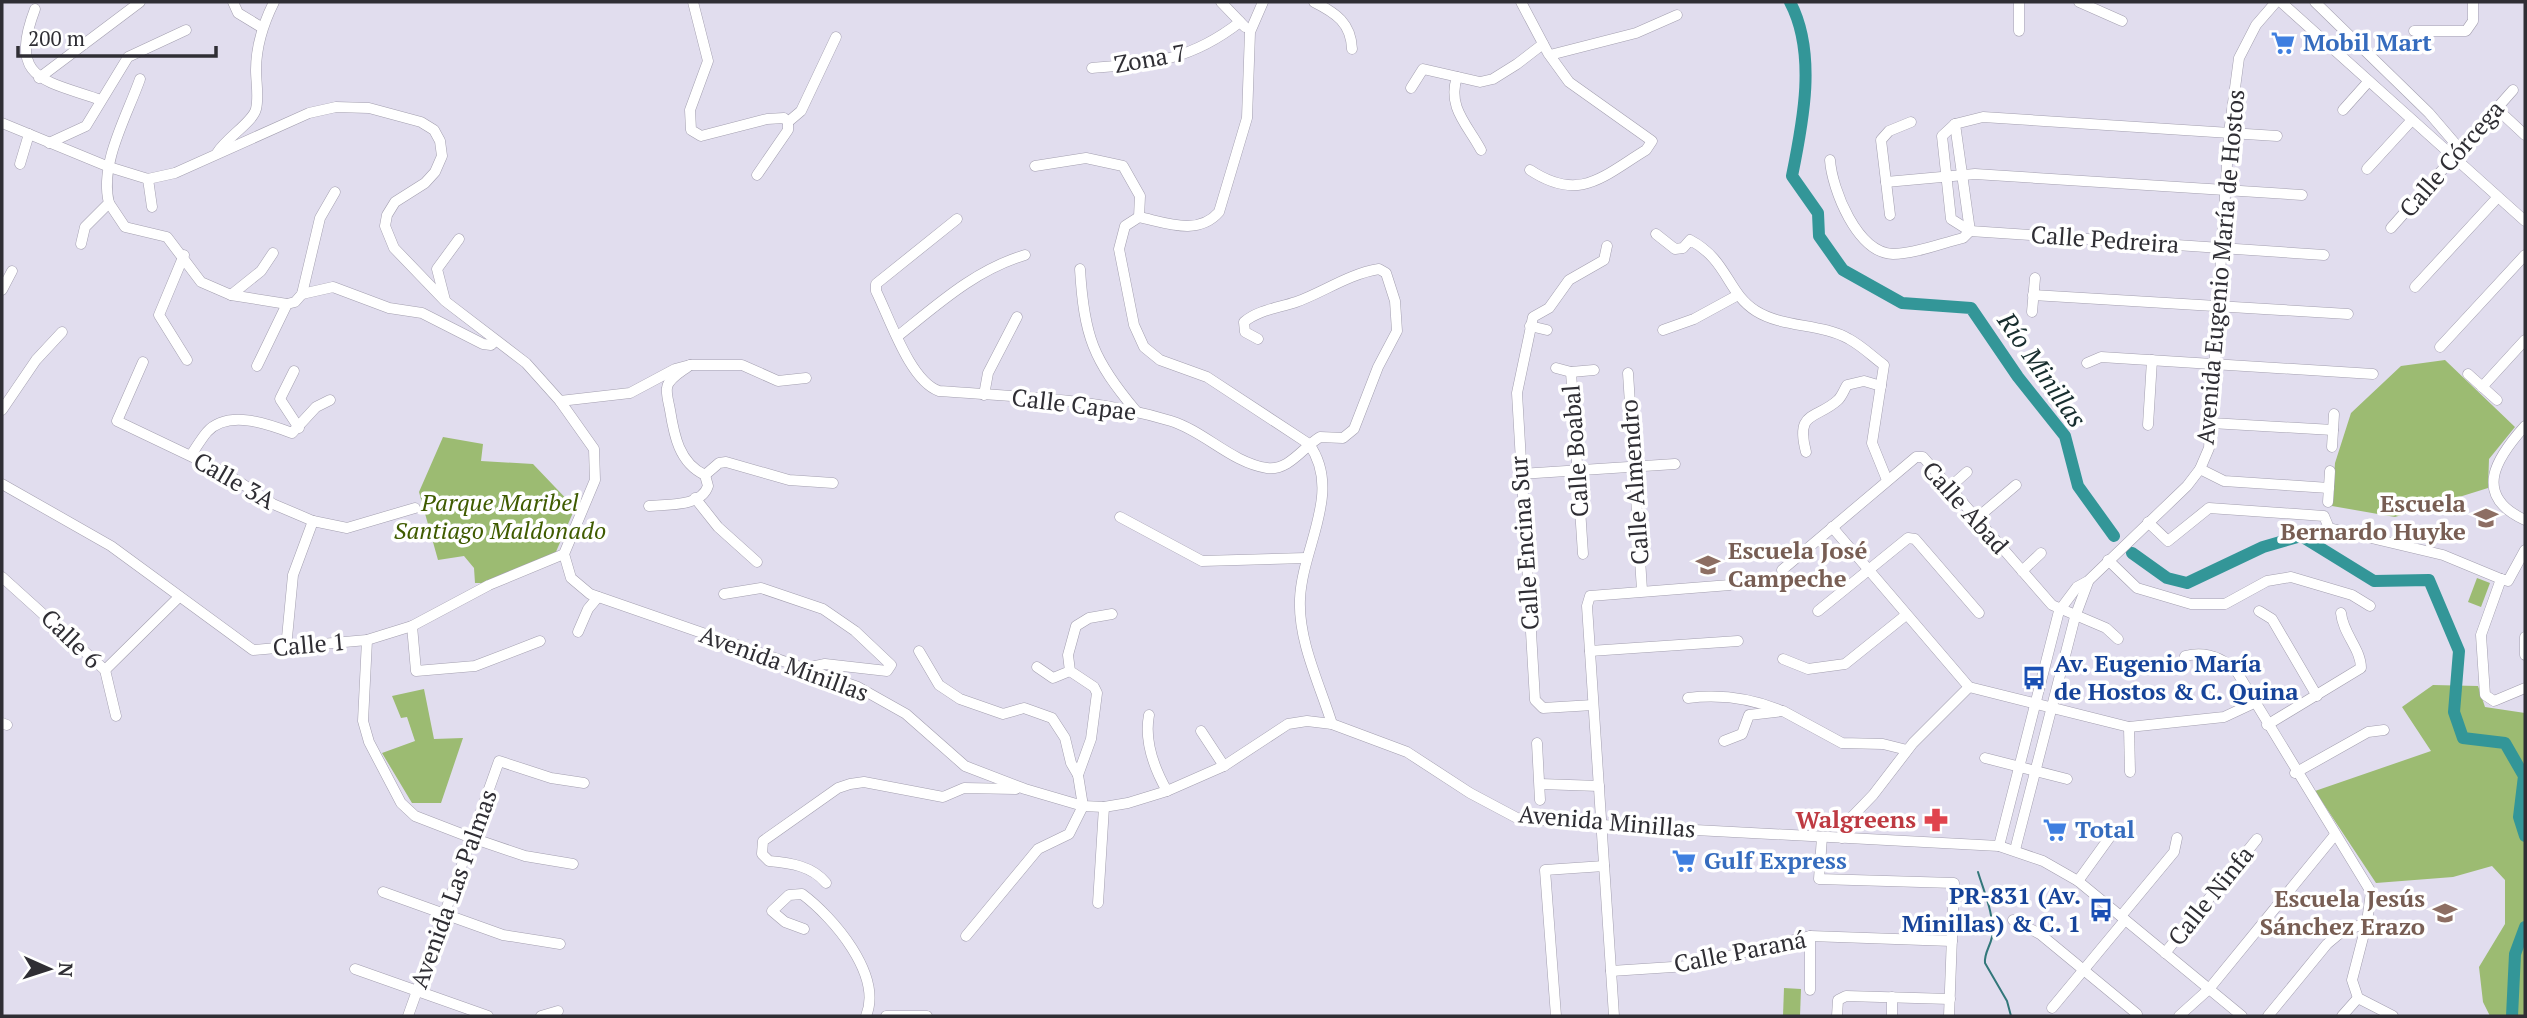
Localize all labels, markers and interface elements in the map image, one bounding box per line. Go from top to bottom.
scale bar [18,14,215,58]
text: 200 m [28,24,85,52]
place label: Mobil Mart [2303,26,2432,58]
supermarket icon: Mobil Mart [2269,29,2297,57]
street label: Zona 7 [1111,36,1188,80]
street label: Avenida Eugenio María de Hostos [2189,88,2251,446]
street label: Calle Córcega [2392,93,2511,224]
street label: Calle Pedreira [2030,218,2180,260]
water label: Río Minillas [1990,304,2095,434]
street label: Calle Capae [1010,380,1138,428]
street label: Calle Boabal [1554,384,1596,518]
street label: Calle Almendro [1612,398,1656,566]
street label: Calle 3A [188,444,282,517]
street label: Calle Encina Sur [1502,454,1546,631]
street label: Calle Abad [1916,454,2016,561]
park label: Parque Maribel Santiago Maldonado [394,486,606,546]
place label: Escuela Bernardo Huyke [2280,487,2467,547]
school or university icon: Escuela Bernardo Huyke [2472,504,2500,532]
place label: Escuela José Campeche [1728,534,1867,594]
school or university icon: Escuela José Campeche [1694,551,1722,579]
street label: Calle 6 [34,602,109,675]
street label: Avenida Minillas [695,618,873,708]
street label: Calle 1 [271,625,347,663]
place label: Av. Eugenio María de Hostos & C. Quina [2054,647,2299,707]
bus stop icon: Av. Eugenio María de Hostos & C. Quina [2020,664,2048,692]
street label: Avenida Las Palmas [402,785,504,993]
street label: Avenida Minillas [1517,797,1697,845]
place label: Walgreens [1796,803,1916,835]
pharmacy icon: Walgreens [1922,806,1950,834]
place label: Total [2075,813,2135,845]
supermarket icon: Total [2041,816,2069,844]
street label: Calle Ninfa [2160,839,2260,952]
place label: Gulf Express [1704,844,1847,876]
supermarket icon: Gulf Express [1670,847,1698,875]
place label: PR-831 (Av. Minillas) & C. 1 [1902,879,2081,939]
place label: Escuela Jesús Sánchez Erazo [2260,882,2425,942]
bus stop icon: PR-831 (Av. Minillas) & C. 1 [2087,896,2115,924]
school or university icon: Escuela Jesús Sánchez Erazo [2431,899,2459,927]
street label: Calle Paraná [1671,923,1809,980]
north arrow [14,934,84,1004]
text: N [54,962,79,978]

